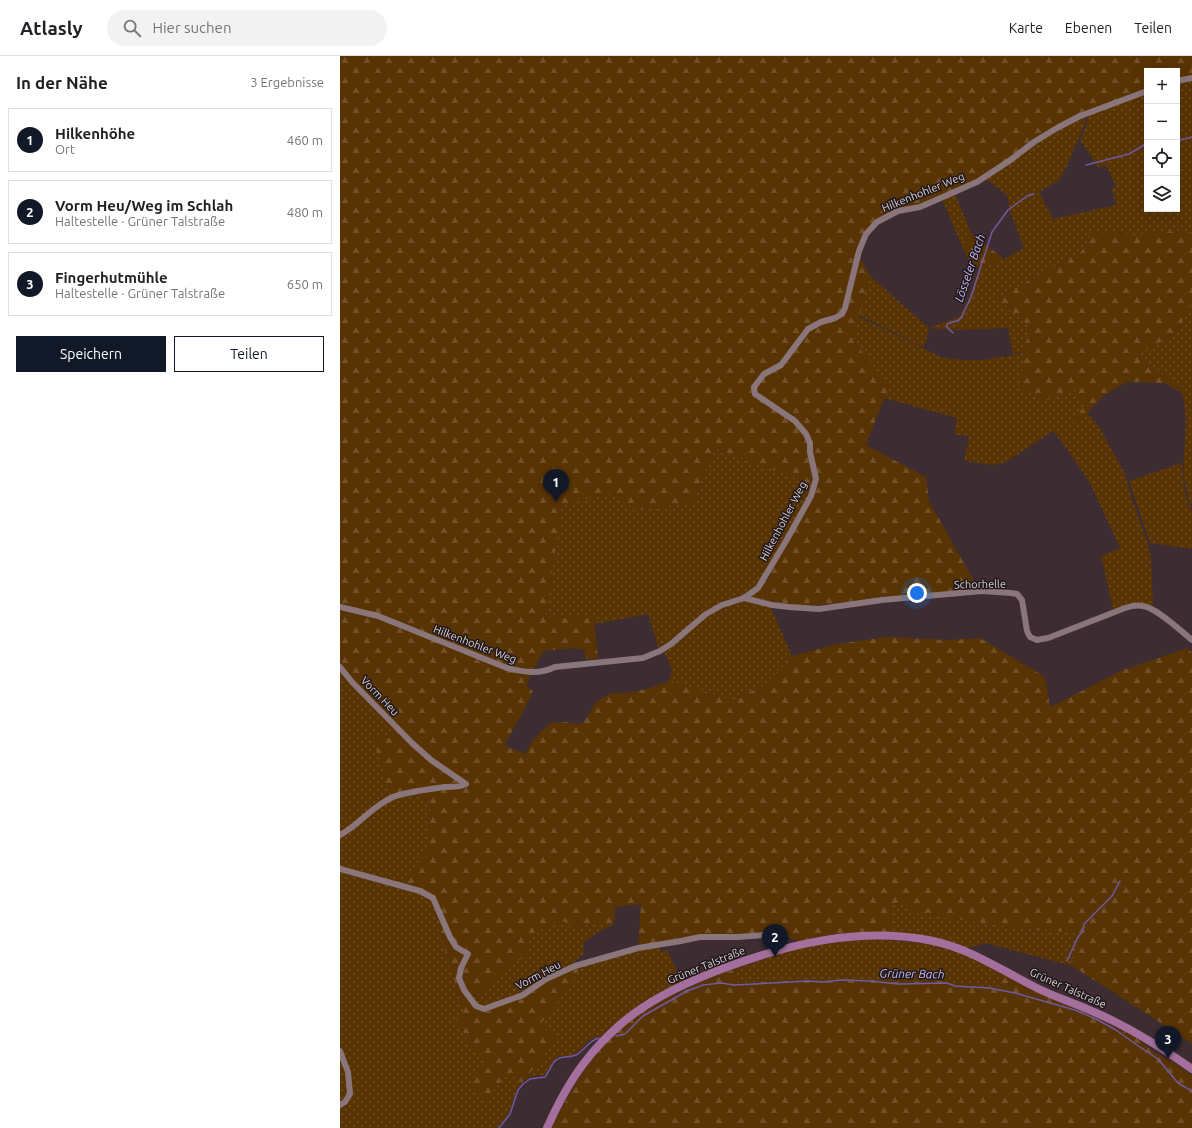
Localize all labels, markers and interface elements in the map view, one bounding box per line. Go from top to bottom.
search box [107,10,387,46]
text: Atlasly [20,17,83,39]
icon: search [121,17,143,39]
text: Hier suchen [153,19,231,36]
text: Karte [1009,20,1043,36]
text: Ebenen [1065,20,1112,36]
text: Teilen [1134,20,1172,36]
map controls [1144,68,1180,212]
button: + [1144,68,1180,104]
text: In der Nähe [16,73,108,92]
text: 3 Ergebnisse [250,75,324,89]
button: − [1144,104,1180,140]
text: Hilkenhöhe [55,125,135,142]
text: 1 [26,133,34,147]
text: 460 m [287,133,323,147]
button: locate [1144,140,1180,176]
text: Ort [55,142,75,156]
street label: Hilkenhohler Weg [880,170,966,214]
button: layers [1144,176,1180,212]
text: Vorm Heu/Weg im Schlah [55,197,233,214]
text: 2 [26,205,34,219]
text: 480 m [287,205,323,219]
text: Haltestelle · Grüner Talstraße [55,214,225,228]
water label: Lösseler Bach [952,232,987,303]
text: Fingerhutmühle [55,269,168,286]
text: 3 [26,277,34,291]
text: 650 m [287,277,323,291]
text: Haltestelle · Grüner Talstraße [55,286,225,300]
button: Speichern [16,336,166,372]
button: Teilen [174,336,324,372]
pin: 1 [543,469,569,502]
street label: Hilkenhohler Weg [757,479,809,563]
street label: Schorhelle [954,578,1006,590]
your location [907,583,927,603]
street label: Hilkenhohler Weg [432,623,518,665]
street label: Vorm Heu [359,674,401,718]
pin: 2 [762,924,788,957]
street label: Grüner Talstraße [665,944,747,986]
street label: Vorm Heu [513,958,563,992]
water label: Grüner Bach [879,966,945,981]
street label: Grüner Talstraße [1028,966,1108,1010]
pin: 3 [1155,1026,1181,1059]

